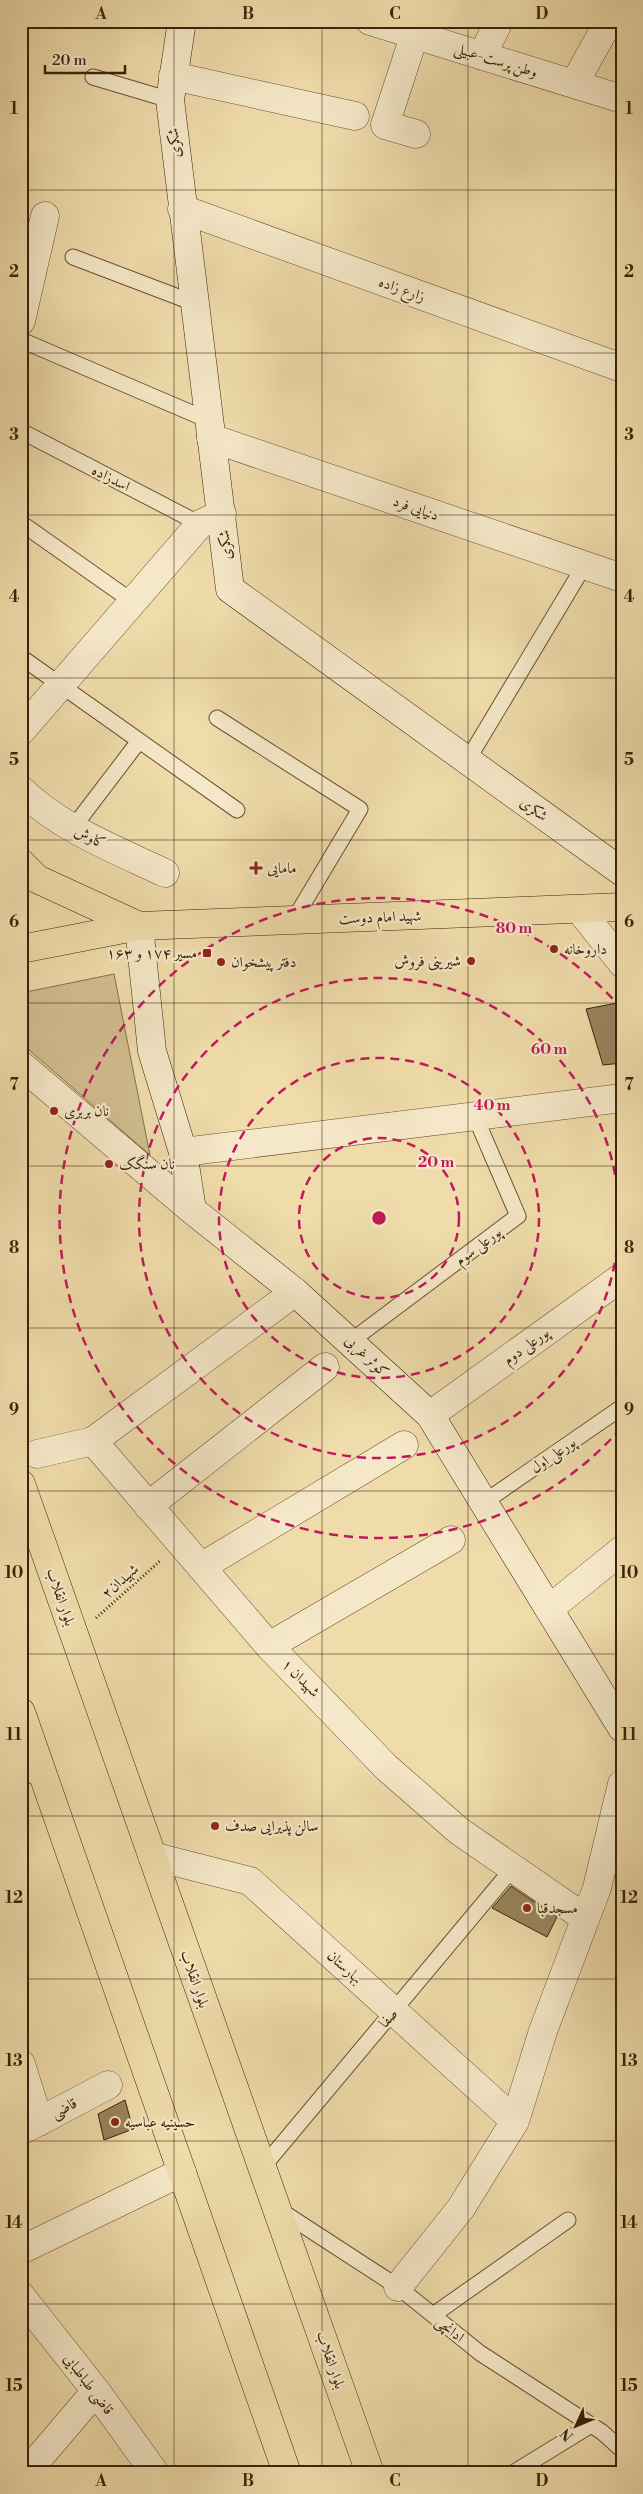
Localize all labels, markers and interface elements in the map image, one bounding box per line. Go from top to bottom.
text: A [94,4,107,24]
text: B [242,4,254,24]
text: C [389,4,401,24]
text: D [536,4,549,24]
street label: وطن پرست-عبیلی [452,39,540,83]
scale bar [45,42,125,74]
text: 20 m [52,51,87,70]
text: 1 [10,99,18,119]
text: 1 [625,99,633,119]
street label: شکری [163,127,186,159]
text: 2 [9,262,19,282]
text: 2 [624,262,634,282]
street label: زارع زاده [375,272,428,309]
text: 3 [9,425,19,445]
text: 3 [624,425,634,445]
street label: اسدزاده [88,461,133,496]
street label: دنیایی فرد [390,492,441,525]
street label: شکری [214,529,237,561]
text: 4 [9,587,20,607]
text: 4 [624,587,635,607]
text: 5 [9,750,19,770]
text: 5 [624,750,634,770]
street label: شکری [516,793,551,826]
street label: کاوش [71,822,109,853]
place label: مامایی [267,859,297,878]
marker: مامایی [249,861,263,875]
street label: شهید امام دوست [338,907,422,931]
text: 6 [9,912,19,932]
text: 6 [624,912,634,932]
text: 80 m [496,919,533,938]
place label: داروخانه [564,940,607,959]
marker: داروخانه [548,943,560,955]
place label: مسیر ۱۷۴ و ۱۶۳ [106,944,197,963]
marker: مسیر ۱۷۴ و ۱۶۳ [201,947,213,959]
place label: شیرینی فروش [394,952,461,971]
place label: دفتر پیشخوان [231,953,297,972]
marker: شیرینی فروش [465,955,477,967]
marker: دفتر پیشخوان [215,956,227,968]
text: 60 m [531,1040,568,1059]
text: 7 [9,1075,19,1095]
text: 7 [624,1075,634,1095]
text: 40 m [473,1096,511,1115]
place label: نان بربری [64,1102,109,1121]
marker: نان بربری [48,1105,60,1117]
text: 20 m [418,1153,455,1172]
place label: نان سنگک [119,1154,175,1174]
marker: نان سنگک [103,1158,115,1170]
centre of rings [370,1209,388,1227]
street label: پورعلی سوم [451,1222,508,1272]
text: 8 [9,1238,19,1258]
text: 8 [624,1238,634,1258]
street label: پورعلی دوم [499,1323,556,1372]
street label: کوثر غربی [340,1331,393,1382]
text: 9 [9,1400,19,1420]
text: 9 [624,1400,634,1420]
street label: پورعلی اول [527,1432,581,1479]
street label: شهیدان۲ [98,1560,143,1603]
text: 10 [5,1563,23,1583]
text: 10 [620,1563,638,1583]
street label: بلوار انقلاب [42,1566,79,1629]
street label: شهیدان ۱ [277,1655,324,1702]
text: 11 [6,1725,22,1745]
text: 11 [621,1725,637,1745]
place label: سالن پذیرایی صدف [225,1817,318,1837]
marker: سالن پذیرایی صدف [209,1820,221,1832]
text: 12 [5,1888,23,1908]
text: 12 [620,1888,638,1908]
place label: مسجدقبا [537,1899,578,1918]
marker: مسجدقبا [521,1902,533,1914]
street label: بهارستان [323,1946,366,1988]
street label: بلوار انقلاب [176,1948,213,2011]
street label: صفا [375,2005,402,2032]
text: 13 [5,2051,23,2071]
text: 13 [620,2051,638,2071]
street label: قاضی [48,2094,81,2124]
place label: حسینیه عباسیه [125,2113,195,2132]
marker: حسینیه عباسیه [109,2116,121,2128]
text: 14 [5,2213,23,2233]
text: 14 [620,2213,638,2233]
street label: ادانچی [431,2312,468,2348]
street label: بلوار انقلاب [312,2329,349,2392]
street label: قاضی طباطبایی [59,2350,118,2419]
text: 15 [5,2376,23,2396]
text: 15 [620,2376,638,2396]
north arrow [550,2402,600,2452]
text: N [557,2424,578,2445]
text: A [94,2471,107,2491]
text: B [242,2471,254,2491]
text: C [389,2471,401,2491]
text: D [536,2471,549,2491]

